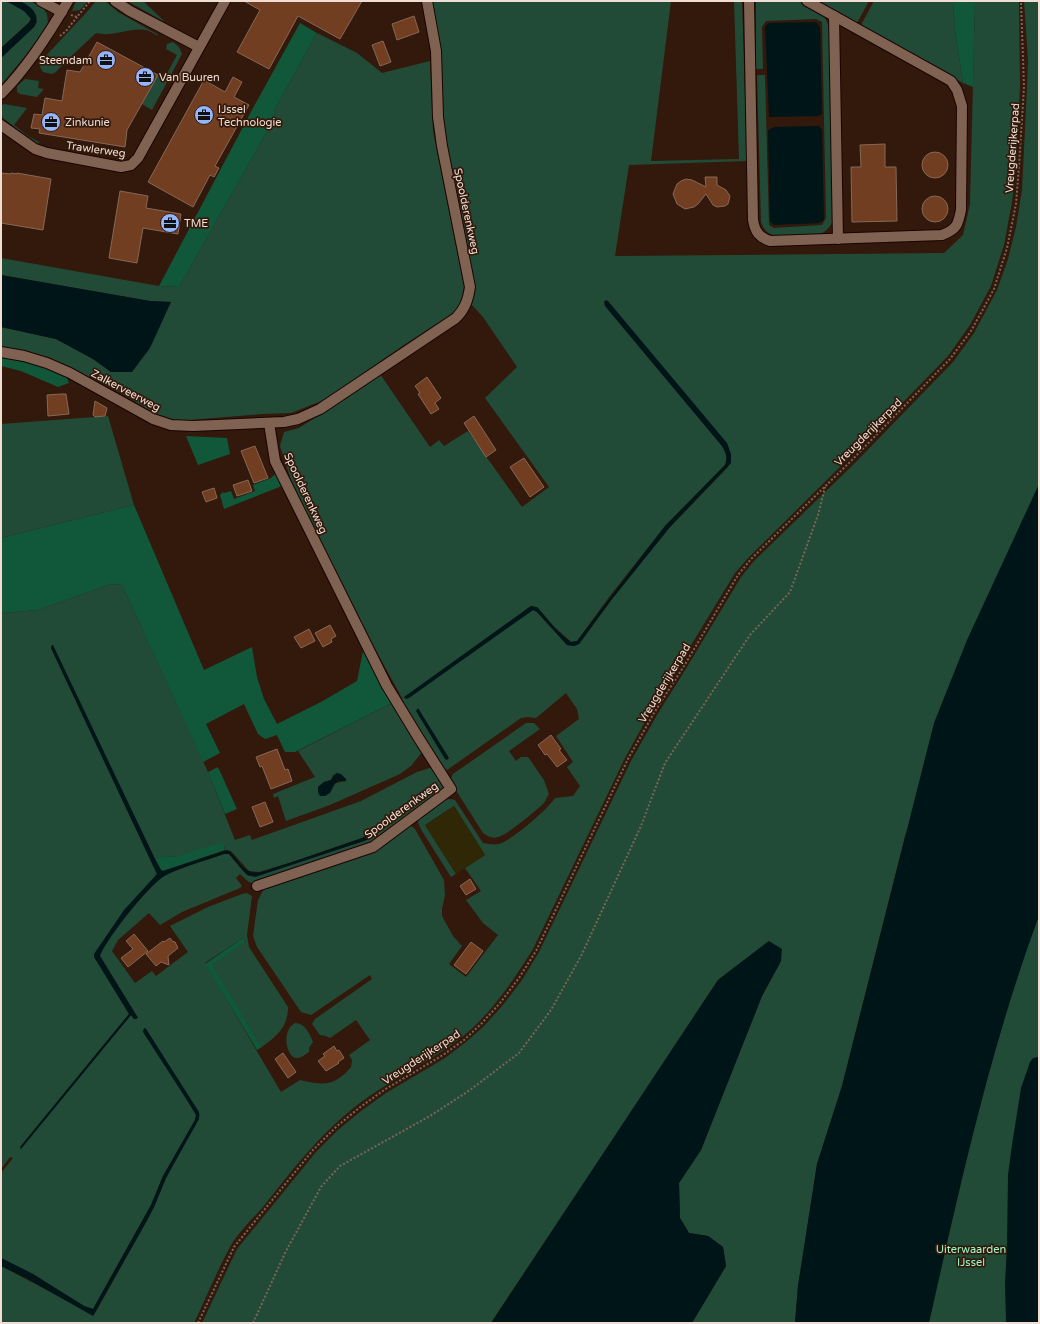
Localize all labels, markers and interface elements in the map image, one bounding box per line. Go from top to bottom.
office icon: Steendam [95,49,117,71]
place label: Steendam [39,54,92,67]
office icon: Van Buuren [134,66,156,88]
place label: Van Buuren [159,71,220,84]
street label: Vreugderijkerpad [1003,102,1022,194]
place label: IJssel Technologie [218,103,282,129]
office icon: IJssel Technologie [193,104,215,126]
office icon: Zinkunie [40,111,62,133]
place label: Zinkunie [65,116,110,129]
street label: Trawlerweg [65,139,127,160]
street label: Spoolderenkweg [451,167,482,255]
office icon: TME [159,212,181,234]
place label: TME [184,217,208,230]
street label: Zalkerveerweg [89,367,163,414]
street label: Vreugderijkerpad [832,396,905,469]
street label: Spoolderenkweg [281,451,330,536]
street label: Vreugderijkerpad [636,641,693,725]
street label: Spoolderenkweg [362,779,441,841]
street label: Vreugderijkerpad [380,1027,463,1087]
park label: Uiterwaarden IJssel [936,1243,1006,1269]

